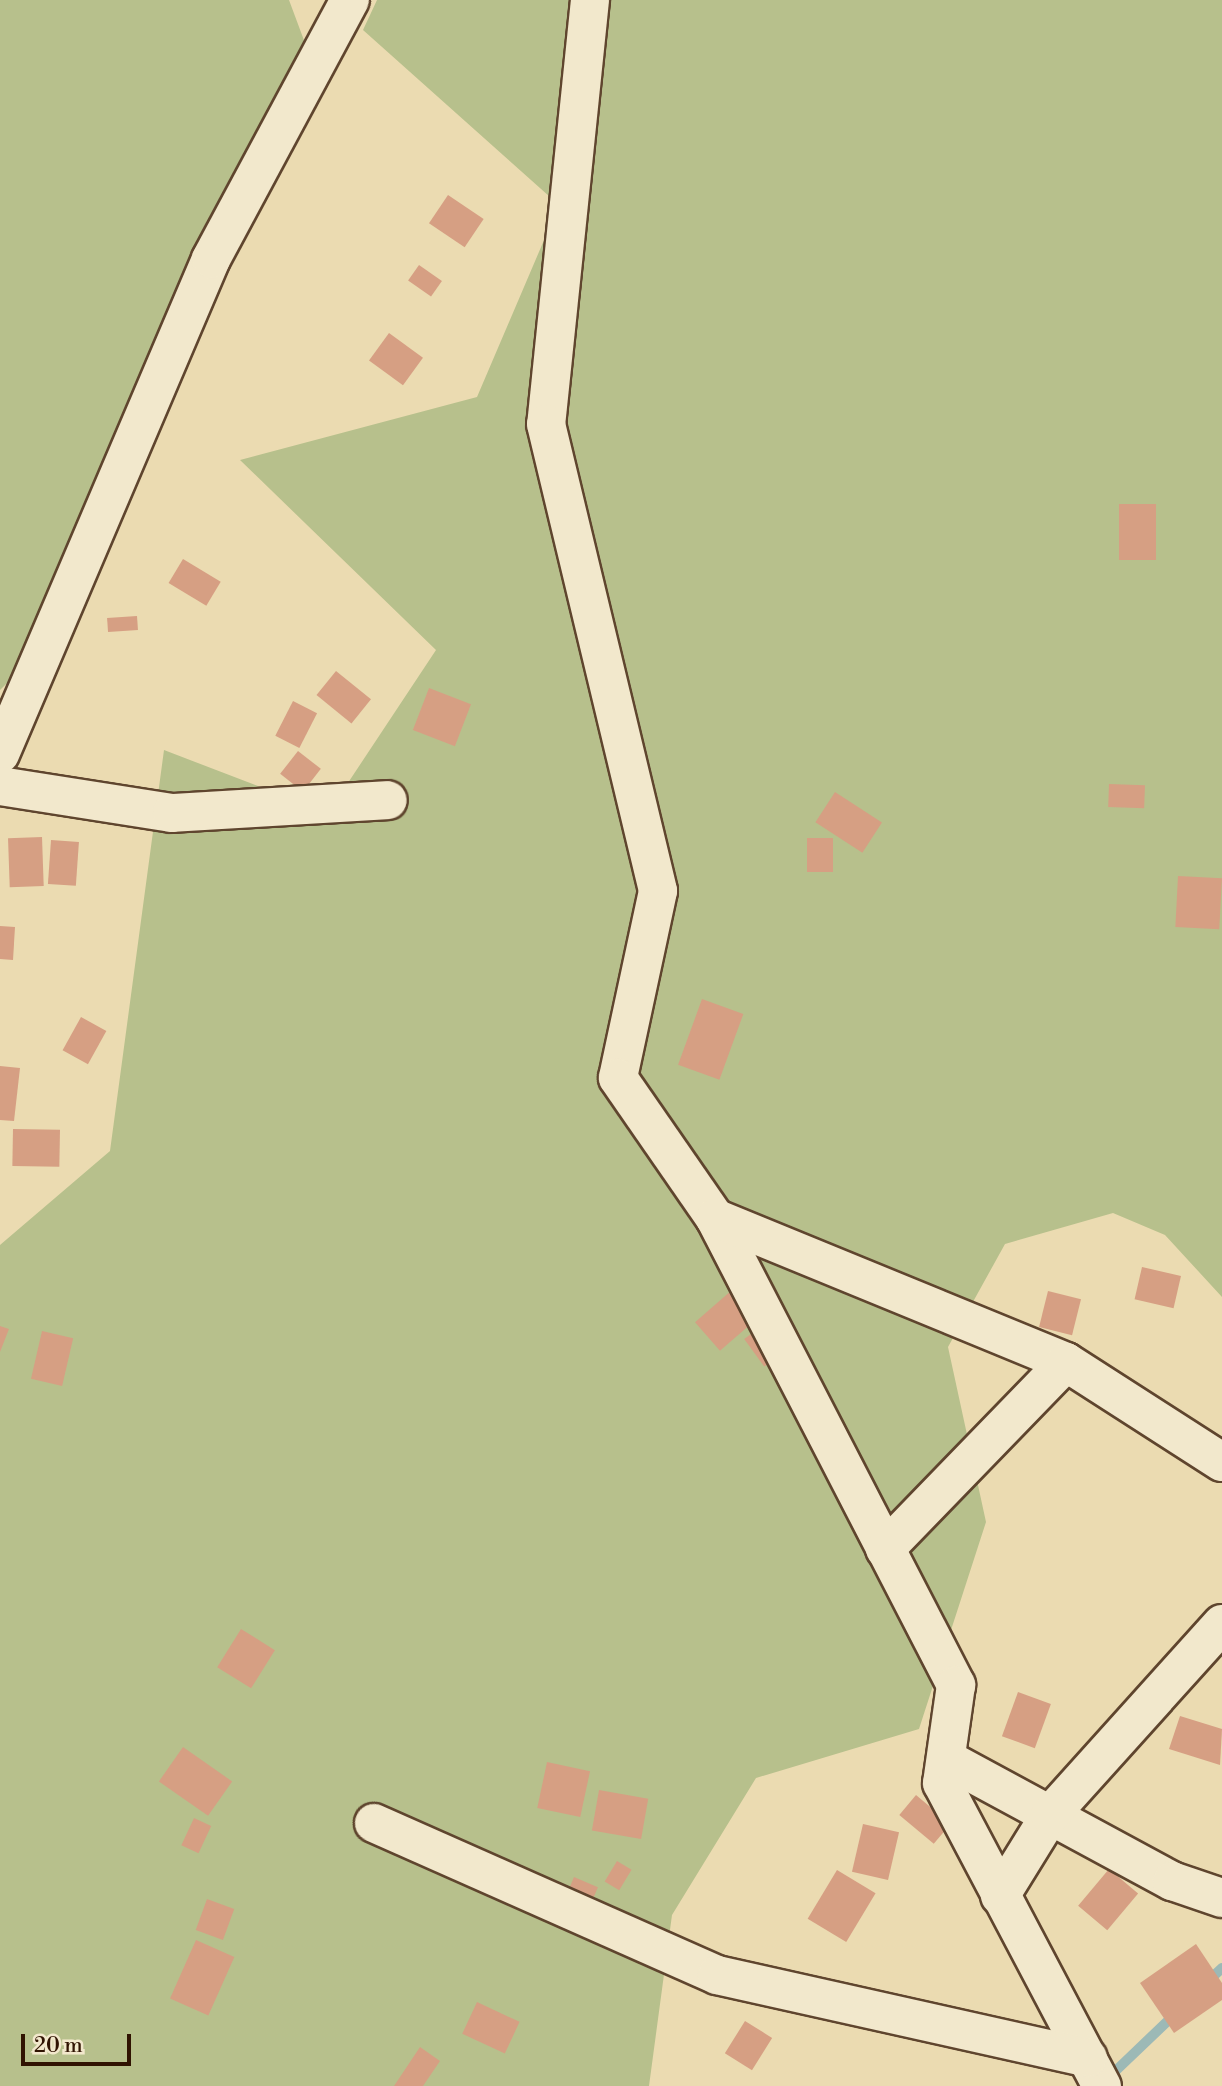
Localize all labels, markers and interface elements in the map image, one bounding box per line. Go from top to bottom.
scale bar [24,2020,135,2064]
text: 20 m [34,2033,83,2059]

